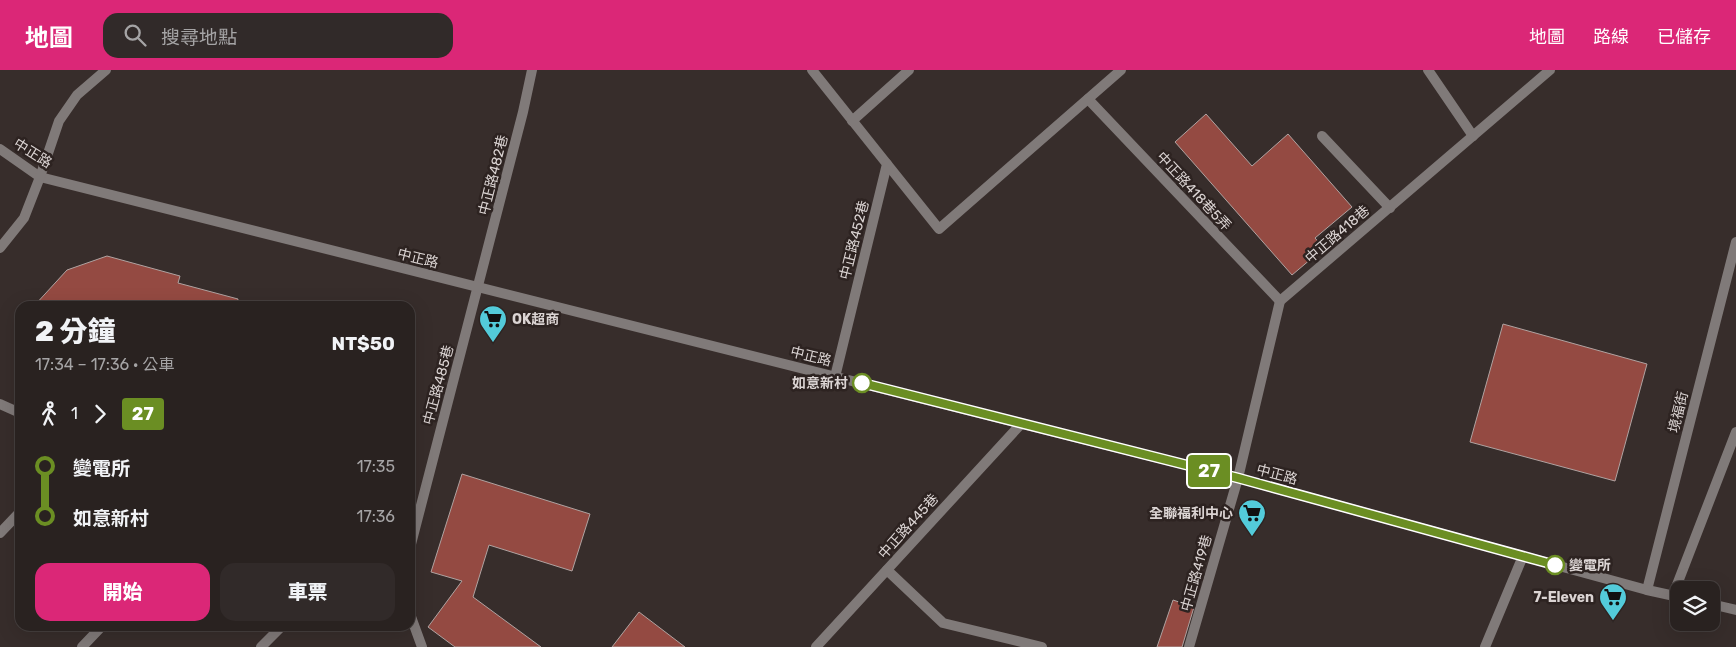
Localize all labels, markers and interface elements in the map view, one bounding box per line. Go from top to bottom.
search box [103,13,453,58]
icon: search [121,21,149,49]
text: 地圖 [25,24,73,52]
text: 搜尋地點 [161,26,237,49]
text: 地圖 [1529,26,1565,48]
text: 路線 [1593,26,1629,48]
text: 已儲存 [1657,26,1711,48]
street label: 中正路482巷 [475,133,512,217]
street label: 中正路 [10,135,55,172]
street label: 中正路418巷5弄 [1153,148,1235,234]
street label: 中正路452巷 [836,199,873,282]
street label: 中正路418巷 [1302,202,1373,267]
street label: 中正路 [395,245,440,272]
supermarket icon: OK超商 [478,304,508,343]
place label: OK超商 [512,311,559,328]
text: 2 分鐘 [35,315,116,348]
text: NT$50 [331,332,395,355]
street label: 中正路485巷 [420,343,457,427]
street label: 中正路 [788,343,833,370]
text: 17:34 – 17:36 · 公車 [35,355,174,374]
marker: 如意新村 [852,373,872,393]
place label: 如意新村 [792,375,848,392]
street label: 境福街 [1665,390,1692,435]
icon: walk [35,400,63,428]
icon: forward [86,400,114,428]
text: 27 [132,403,154,425]
text: 1 [71,404,78,423]
line badge: 27 [1186,455,1232,487]
text: 變電所 [73,457,130,480]
text: 17:35 [357,457,395,476]
text: 27 [1198,460,1220,482]
street label: 中正路 [1254,461,1299,488]
street label: 中正路445巷 [875,490,942,562]
supermarket icon: 全聯福利中心 [1237,498,1267,537]
place label: 全聯福利中心 [1149,505,1233,522]
text: 如意新村 [73,507,149,530]
text: 17:36 [357,507,395,526]
street label: 中正路419巷 [1177,533,1216,613]
marker: 變電所 [1545,555,1565,575]
place label: 變電所 [1569,557,1611,574]
button: 開始 [35,563,210,621]
button: 車票 [220,563,395,621]
map controls [1670,581,1720,631]
button: layers [1670,581,1720,631]
supermarket icon: 7-Eleven [1598,582,1628,621]
place label: 7-Eleven [1533,589,1594,606]

